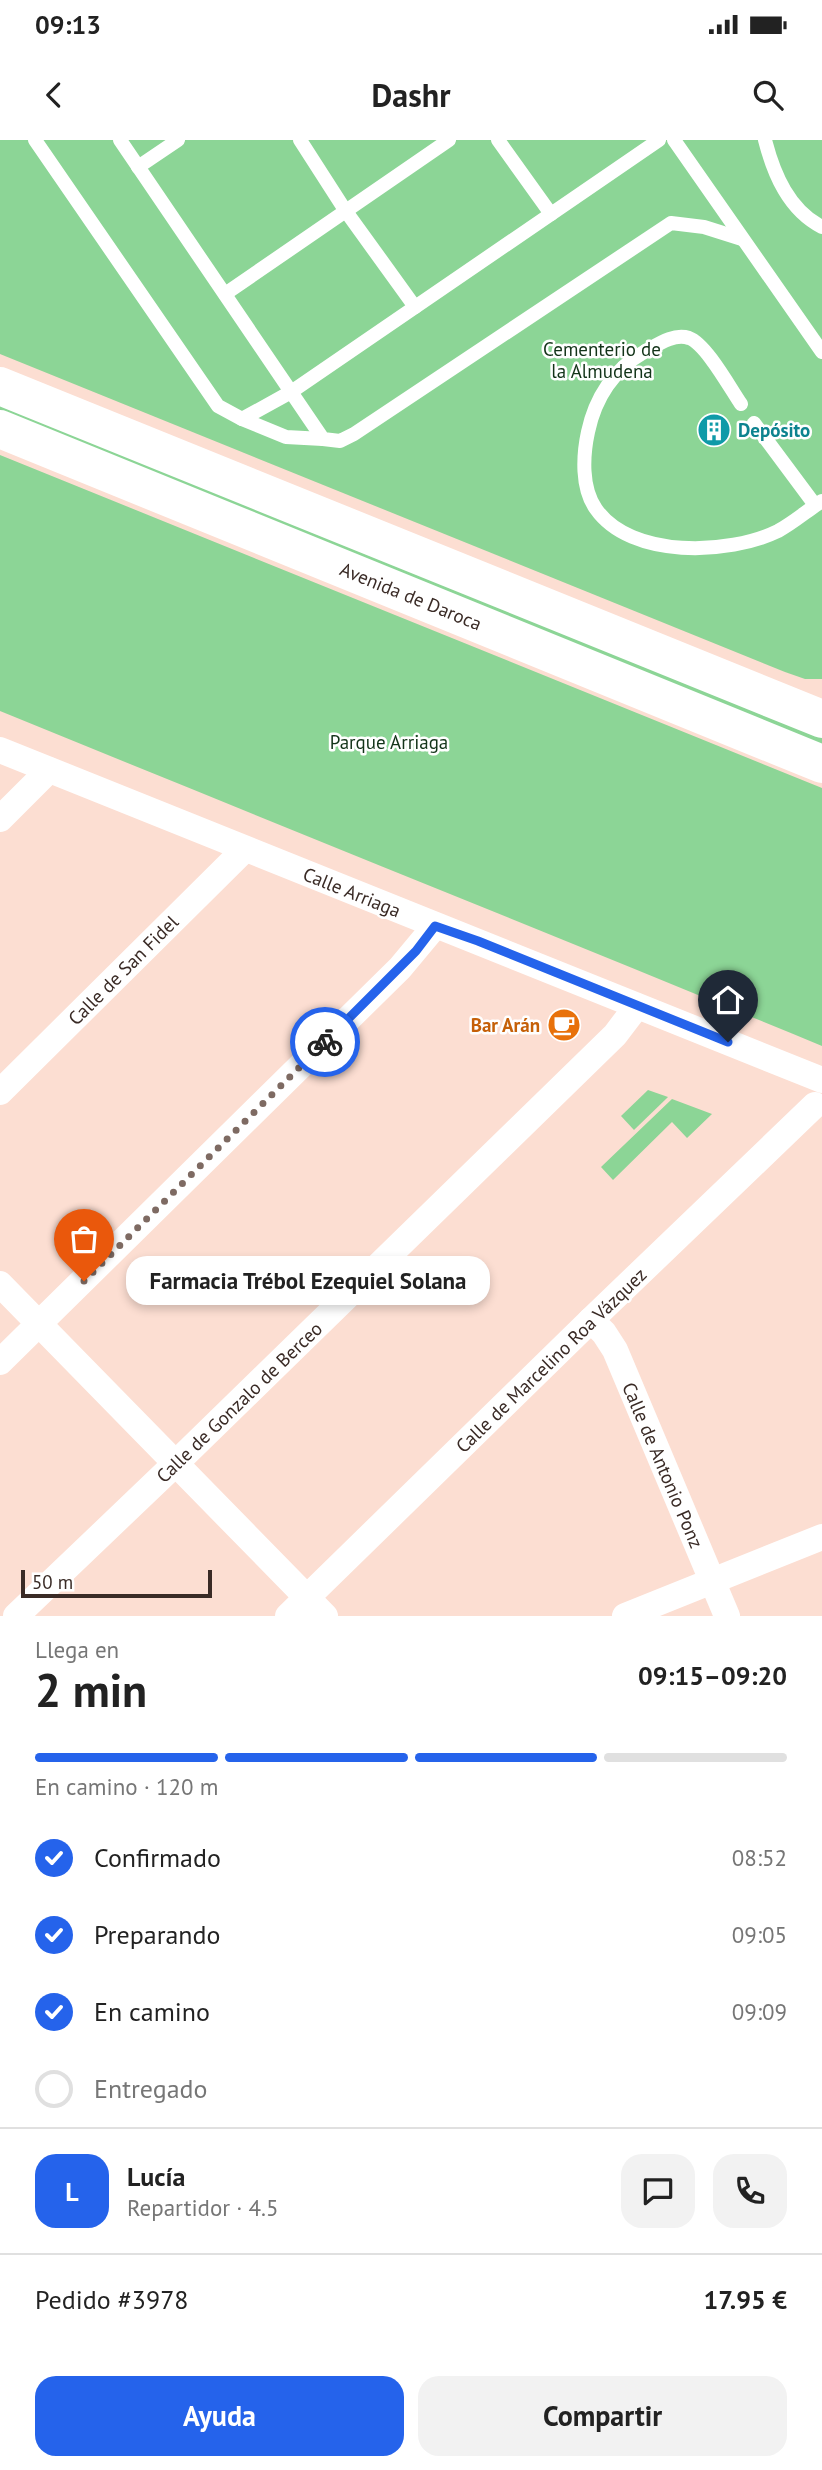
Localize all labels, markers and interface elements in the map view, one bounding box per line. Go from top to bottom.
text: 09:13 [35,8,101,41]
text: Dashr [372,74,450,116]
icon: back [35,76,73,114]
icon: search [749,76,787,114]
park label: Cementerio de la Almudena [543,337,661,383]
building icon: Depósito [695,411,733,449]
place label: Depósito [738,418,810,442]
street label: Avenida de Daroca [337,557,485,635]
park label: Parque Arriaga [330,730,448,754]
street label: Calle Arriaga [300,862,404,922]
street label: Calle de San Fidel [63,910,183,1030]
pin [698,970,758,1042]
icon: home [709,981,747,1019]
cafe icon: Bar Arán [545,1006,583,1044]
courier [290,1007,360,1077]
place label: Bar Arán [471,1013,540,1037]
icon: bike [306,1023,344,1061]
pin [54,1209,114,1281]
icon: bag [65,1220,103,1258]
callout: Farmacia Trébol Ezequiel Solana [126,1256,490,1306]
street label: Calle de Marcelino Roa Vázquez [451,1262,651,1458]
text: Farmacia Trébol Ezequiel Solana [149,1266,467,1295]
street label: Calle de Gonzalo de Berceo [151,1316,327,1488]
street label: Calle de Antonio Ponz [617,1378,709,1552]
scale bar [21,1567,212,1599]
text: 50 m [32,1570,73,1594]
text: Llega en [35,1635,119,1664]
text: 09:15–09:20 [638,1659,787,1692]
text: 2 min [35,1660,147,1720]
text: En camino · 120 m [35,1772,218,1801]
icon: check [35,1839,73,1877]
text: Confirmado [94,1841,221,1874]
text: 08:52 [732,1843,787,1872]
icon: check [35,1916,73,1954]
text: Preparando [94,1918,221,1951]
text: 09:05 [732,1920,787,1949]
icon: check [35,1993,73,2031]
text: En camino [94,1995,210,2028]
text: 09:09 [732,1997,787,2026]
text: Entregado [94,2072,208,2105]
button: chat [621,2154,695,2228]
button: phone [713,2154,787,2228]
text: Lucía [127,2160,186,2193]
text: L [65,2175,79,2208]
text: Repartidor · 4.5 [127,2193,279,2222]
text: Pedido #3978 [35,2283,188,2316]
text: 17.95 € [703,2283,787,2316]
button: Ayuda [35,2376,404,2456]
button: Compartir [418,2376,787,2456]

